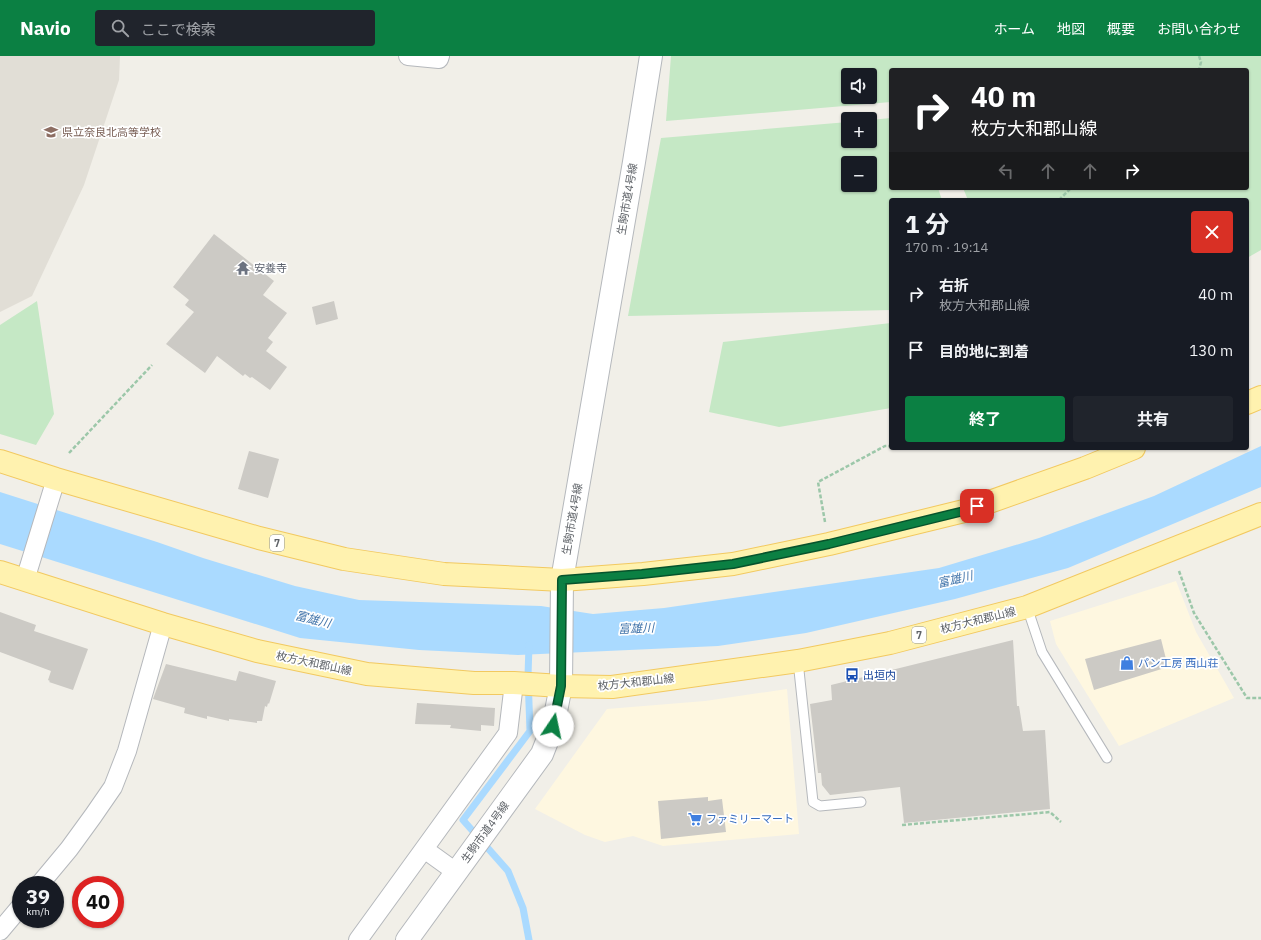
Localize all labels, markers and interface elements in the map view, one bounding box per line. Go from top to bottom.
search box [95,10,375,46]
text: Navio [20,16,71,40]
icon: search [109,17,131,39]
text: ここで検索 [141,20,216,39]
text: ホーム [993,20,1035,38]
text: 地図 [1057,20,1085,38]
text: 概要 [1107,20,1135,38]
text: お問い合わせ [1157,20,1241,38]
map controls [841,68,877,192]
button: sound [841,68,877,104]
text: 40 m [971,78,1036,115]
icon: right [905,84,957,136]
button: + [841,112,877,148]
text: 枚方大和郡山線 [971,117,1097,140]
school or university icon: 県立奈良北高等学校 [43,124,59,140]
place label: 県立奈良北高等学校 [62,125,161,139]
button: − [841,156,877,192]
icon: left [995,160,1017,182]
icon: ahead [1037,160,1059,182]
icon: ahead [1079,160,1101,182]
icon: right [1121,160,1143,182]
street label: 生駒市道4号線 [614,162,640,236]
text: 1 分 [905,208,949,240]
button: close [1191,211,1233,253]
text: 170 m · 19:14 [905,239,988,256]
temple icon: 安養寺 [235,260,251,276]
place label: 安養寺 [254,261,287,275]
text: 右折 [939,276,969,295]
icon: right [905,283,927,305]
text: 40 m [1198,285,1233,304]
text: 枚方大和郡山線 [939,297,1030,314]
icon: arrive [905,339,927,361]
text: 130 m [1189,341,1233,360]
text: 目的地に到着 [939,342,1029,361]
button: 終了 [905,396,1065,442]
button: 共有 [1073,396,1233,442]
street label: 生駒市道4号線 [559,482,585,556]
pin [960,489,994,523]
icon: arrive [966,495,988,517]
road number: 7 [270,535,284,551]
water label: 富雄川 [936,567,976,590]
street label: 枚方大和郡山線 [939,604,1017,636]
water label: 富雄川 [294,607,334,631]
water label: 富雄川 [618,620,656,636]
road number: 7 [912,627,926,643]
street label: 枚方大和郡山線 [275,648,353,678]
shop icon: パン工房 西山荘 [1119,655,1135,671]
place label: パン工房 西山荘 [1138,656,1218,670]
bus stop icon: 出垣内 [844,667,860,683]
place label: 出垣内 [863,668,896,682]
street label: 枚方大和郡山線 [597,671,675,693]
position arrow [532,705,574,747]
street label: 生駒市道4号線 [458,799,512,865]
supermarket icon: ファミリーマート [687,811,703,827]
place label: ファミリーマート [706,812,794,826]
speed limit sign: 40 [72,876,124,928]
text: 39 [26,883,50,910]
text: km/h [26,905,50,918]

